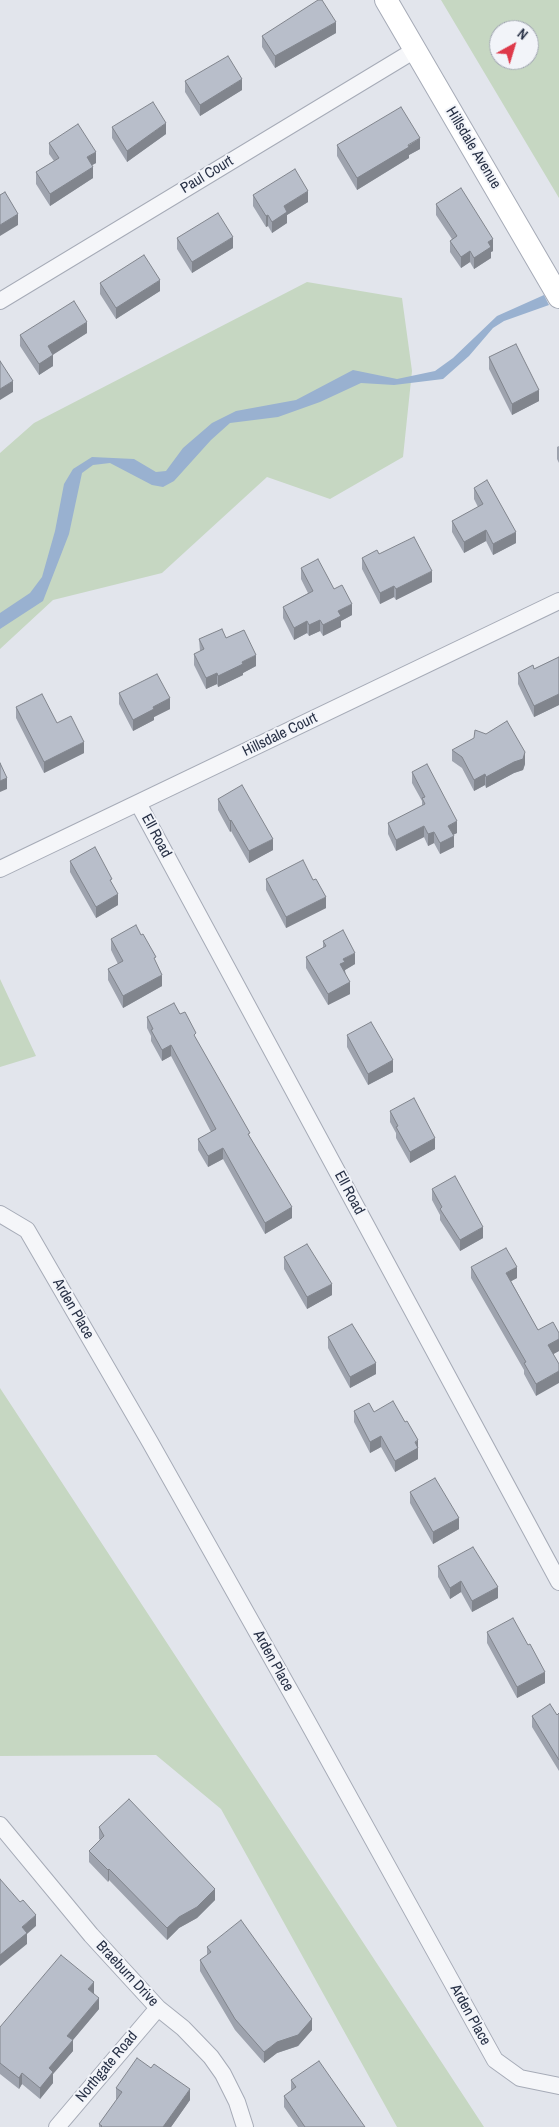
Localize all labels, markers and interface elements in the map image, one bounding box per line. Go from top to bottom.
north arrow [489,20,539,70]
text: N [514,25,532,44]
street label: Hillsdale Avenue [442,104,504,192]
street label: Paul Court [177,152,237,198]
street label: Hillsdale Court [240,709,320,761]
street label: Ell Road [137,811,175,861]
street label: Ell Road [330,1168,368,1218]
street label: Arden Place [48,1275,98,1343]
street label: Arden Place [249,1627,297,1695]
street label: Braeburn Drive [92,1937,162,2011]
street label: Arden Place [446,1981,494,2049]
street label: Northgate Road [72,2028,142,2106]

